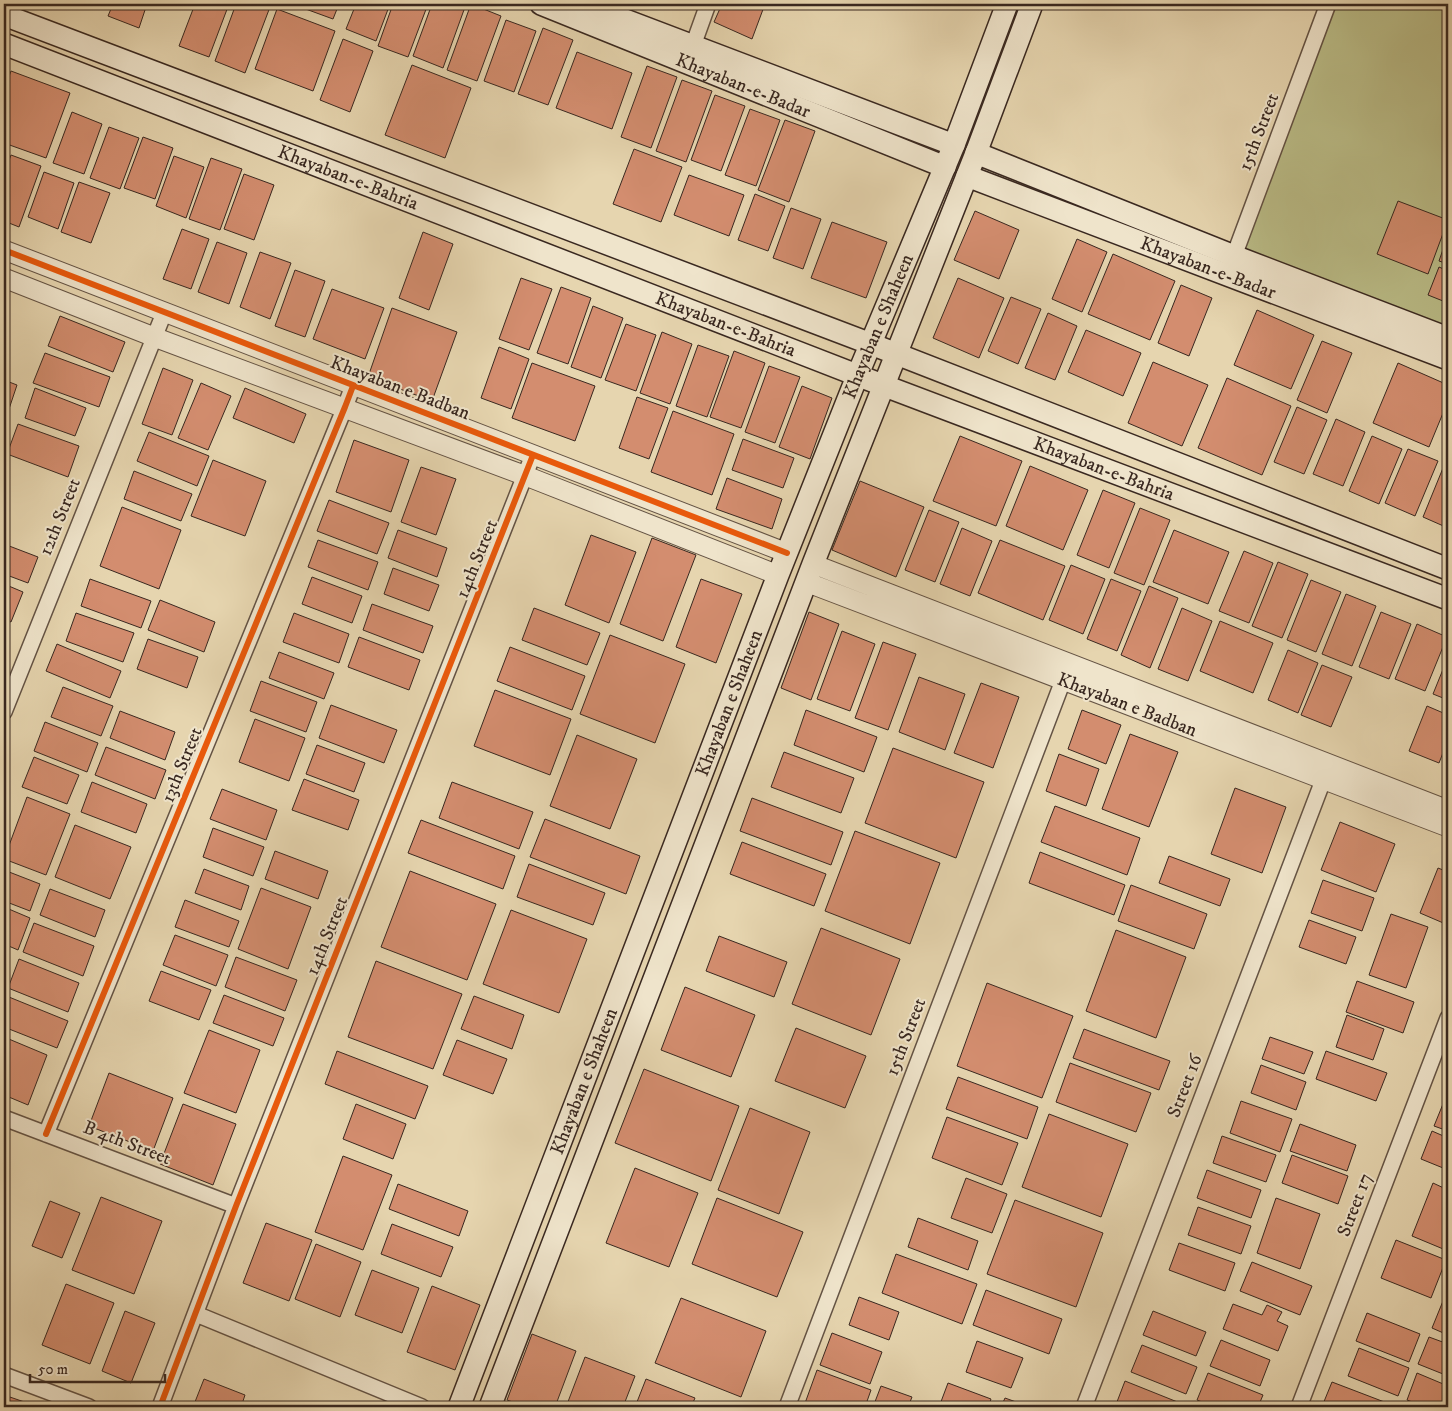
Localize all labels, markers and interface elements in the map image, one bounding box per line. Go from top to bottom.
street label: Khayaban-e-Badar [672,48,814,123]
street label: 15th Street [1234,90,1284,174]
street label: Khayaban-e-Bahria [274,140,422,215]
street label: Khayaban-e-Badar [1137,231,1279,304]
street label: Khayaban e Shaheen [838,250,919,402]
street label: Khayaban-e-Bahria [652,286,799,362]
street label: Khayaban e Badban [327,351,473,425]
street label: Khayaban-e-Bahria [1030,432,1177,506]
street label: 12th Street [34,475,86,559]
street label: 14th Street [451,516,503,602]
street label: Khayaban e Shaheen [690,626,767,779]
street label: Khayaban e Badban [1054,668,1200,742]
street label: 13th Street [157,724,207,806]
street label: 14th Street [301,893,353,979]
street label: 15th Street [881,995,931,1079]
street label: Khayaban e Shaheen [545,1005,622,1158]
street label: Street 16 [1162,1050,1208,1121]
street label: B 4th Street [80,1116,174,1170]
street label: Street 17 [1332,1170,1378,1240]
scale bar [30,1351,165,1383]
text: 50 m [38,1360,68,1379]

